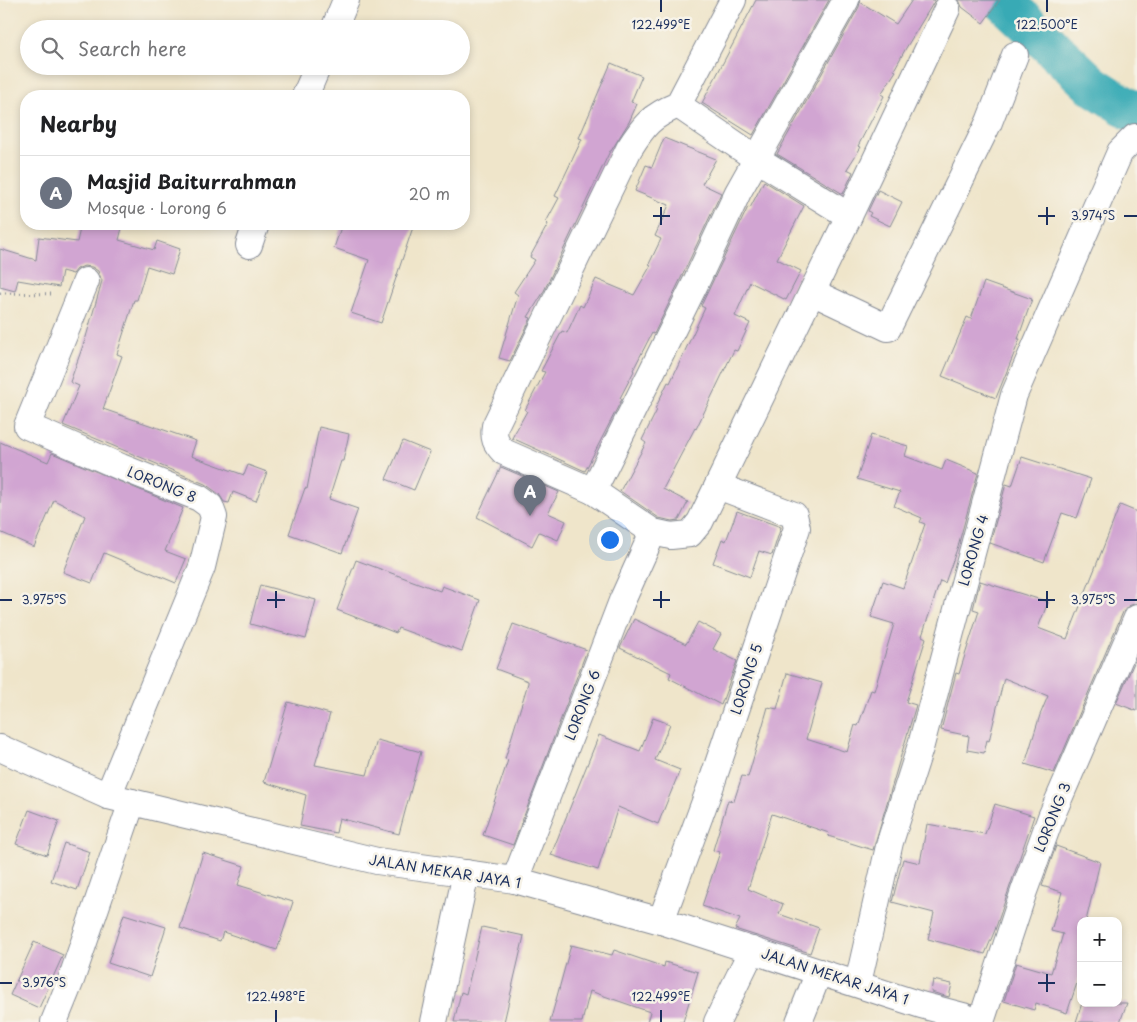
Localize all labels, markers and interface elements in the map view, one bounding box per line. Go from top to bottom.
text: 122.499°E [631,15,691,33]
text: 122.500°E [1016,15,1078,33]
search box [20,20,470,75]
icon: search [38,34,66,62]
text: Search here [78,34,187,62]
text: Nearby [40,107,117,139]
text: Masjid Baiturrahman [87,167,296,195]
text: A [50,181,62,205]
text: 20 m [409,181,450,205]
text: Mosque · Lorong 6 [87,195,227,219]
text: 3.974°S [1071,206,1115,224]
street label: LORONG 8 [124,461,200,507]
pin: A [514,475,546,516]
street label: LORONG 4 [953,512,993,588]
your location [597,527,623,553]
text: 3.975°S [22,590,66,608]
text: 3.975°S [1071,590,1115,608]
street label: LORONG 5 [725,641,767,717]
street label: LORONG 6 [559,666,605,743]
street label: LORONG 3 [1028,779,1076,855]
street label: JALAN MEKAR JAYA 1 [368,849,522,893]
map controls [1077,917,1122,1007]
button: + [1077,917,1122,962]
street label: JALAN MEKAR JAYA 1 [759,942,911,1010]
button: − [1077,962,1122,1007]
text: 3.976°S [22,973,66,991]
text: 122.498°E [247,987,305,1005]
text: 122.499°E [631,987,691,1005]

